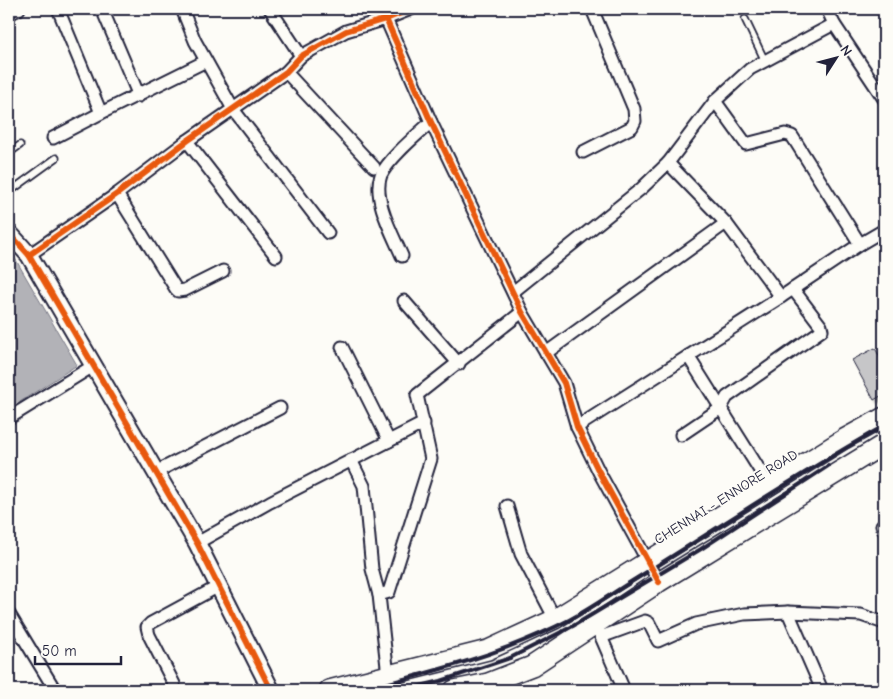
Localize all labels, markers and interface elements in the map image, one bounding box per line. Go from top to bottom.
north arrow [810,32,860,82]
text: N [837,42,856,59]
street label: CHENNAI - ENNORE ROAD [651,446,801,548]
scale bar [35,634,121,666]
text: 50 m [42,642,77,660]

